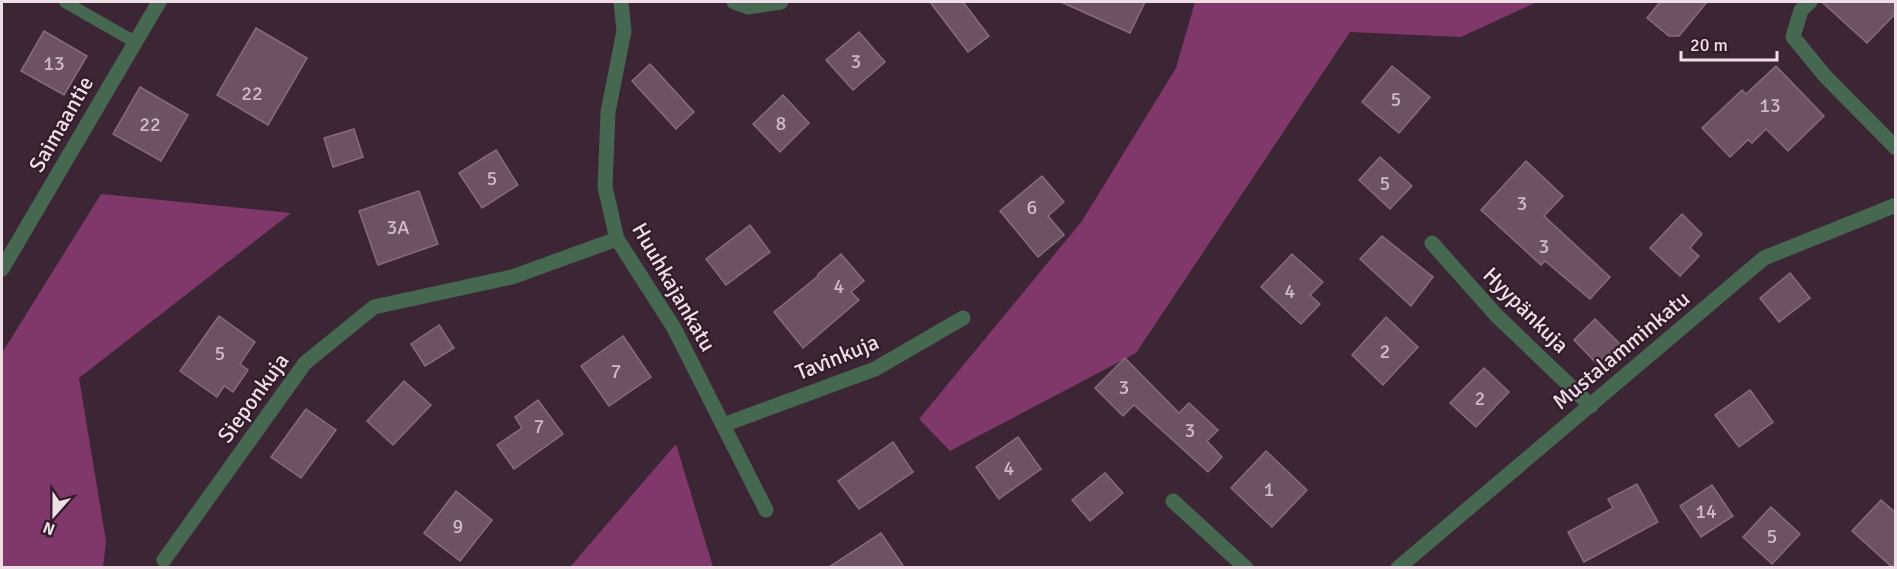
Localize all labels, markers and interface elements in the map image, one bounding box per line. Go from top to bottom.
scale bar [1681,24,1777,62]
text: 20 m [1690,34,1728,56]
house number: 3 [851,49,861,74]
house number: 13 [43,51,65,76]
street label: Saimaantie [23,71,99,177]
house number: 22 [241,81,263,106]
house number: 5 [1391,87,1401,112]
house number: 13 [1759,93,1781,118]
house number: 8 [776,111,786,136]
house number: 22 [139,112,161,137]
house number: 5 [487,166,497,191]
house number: 5 [1380,171,1390,196]
house number: 3 [1517,191,1527,216]
house number: 6 [1027,195,1037,220]
house number: 3A [386,215,410,240]
street label: Huuhkajankatu [626,218,722,356]
house number: 3 [1539,234,1549,259]
street label: Hyypänkuja [1477,261,1575,359]
house number: 4 [834,274,845,299]
house number: 4 [1285,279,1296,304]
street label: Mustalamminkatu [1547,285,1695,415]
street label: Tavinkuja [791,328,883,386]
house number: 2 [1380,339,1390,364]
house number: 5 [215,341,225,366]
street label: Sieponkuja [211,348,295,448]
house number: 7 [611,359,621,384]
house number: 3 [1119,375,1129,400]
house number: 2 [1475,386,1485,411]
house number: 7 [534,414,544,439]
house number: 3 [1185,418,1195,443]
house number: 4 [1004,456,1015,481]
house number: 1 [1264,477,1274,502]
north arrow [24,485,84,545]
house number: 14 [1695,499,1717,524]
house number: 9 [453,514,463,539]
text: N [40,517,58,539]
house number: 5 [1767,524,1777,549]

